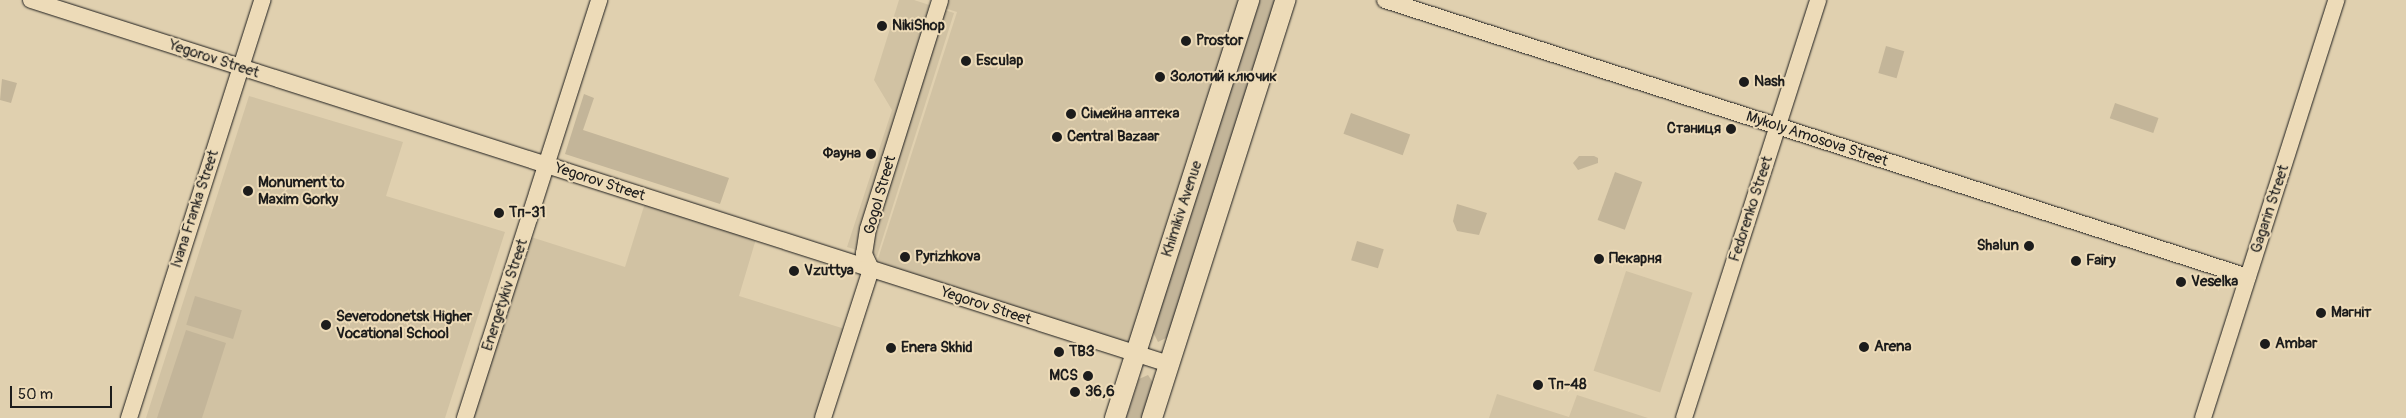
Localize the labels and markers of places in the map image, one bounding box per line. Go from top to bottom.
place label: NikiShop [892,17,945,35]
marker: NikiShop [876,20,888,32]
place label: Prostor [1196,32,1243,50]
marker: Prostor [1180,35,1192,47]
place label: Esculap [976,52,1023,70]
marker: Esculap [960,55,972,67]
place label: Золотий ключик [1170,68,1277,86]
marker: Золотий ключик [1154,71,1166,83]
place label: Nash [1754,73,1785,91]
marker: Nash [1738,76,1750,88]
place label: Сімейна аптека [1081,105,1179,123]
marker: Сімейна аптека [1065,108,1077,120]
place label: Станиця [1667,120,1721,138]
marker: Станиця [1725,123,1737,135]
place label: Central Bazaar [1067,128,1159,146]
marker: Central Bazaar [1051,131,1063,143]
place label: Фауна [823,145,861,163]
marker: Фауна [865,148,877,160]
place label: Monument to Maxim Gorky [258,173,344,208]
marker: Monument to Maxim Gorky [242,185,254,197]
place label: Тп-31 [509,204,546,222]
marker: Тп-31 [493,207,505,219]
place label: Shalun [1977,237,2019,255]
marker: Shalun [2023,240,2035,252]
place label: Pyrizhkova [915,248,981,266]
place label: Пекарня [1609,250,1662,268]
marker: Pyrizhkova [899,251,911,263]
place label: Fairy [2086,252,2116,270]
marker: Пекарня [1593,253,1605,265]
marker: Fairy [2070,255,2082,267]
place label: Vzuttya [804,262,854,280]
marker: Vzuttya [788,265,800,277]
place label: Veselka [2191,273,2238,291]
marker: Veselka [2175,276,2187,288]
place label: Магніт [2331,304,2372,322]
place label: Severodonetsk Higher Vocational School [336,307,472,342]
marker: Магніт [2315,307,2327,319]
marker: Severodonetsk Higher Vocational School [320,319,332,331]
place label: Ambar [2275,335,2317,353]
place label: Arena [1874,338,1911,356]
marker: Ambar [2259,338,2271,350]
place label: Enera Skhid [901,339,972,357]
marker: Arena [1858,341,1870,353]
marker: Enera Skhid [885,342,897,354]
place label: ТВЗ [1069,343,1095,361]
marker: ТВЗ [1053,346,1065,358]
place label: MCS [1049,367,1078,385]
marker: MCS [1082,370,1094,382]
place label: Тп-48 [1548,376,1587,394]
marker: Тп-48 [1532,379,1544,391]
place label: 36,6 [1085,383,1115,401]
marker: 36,6 [1069,386,1081,398]

